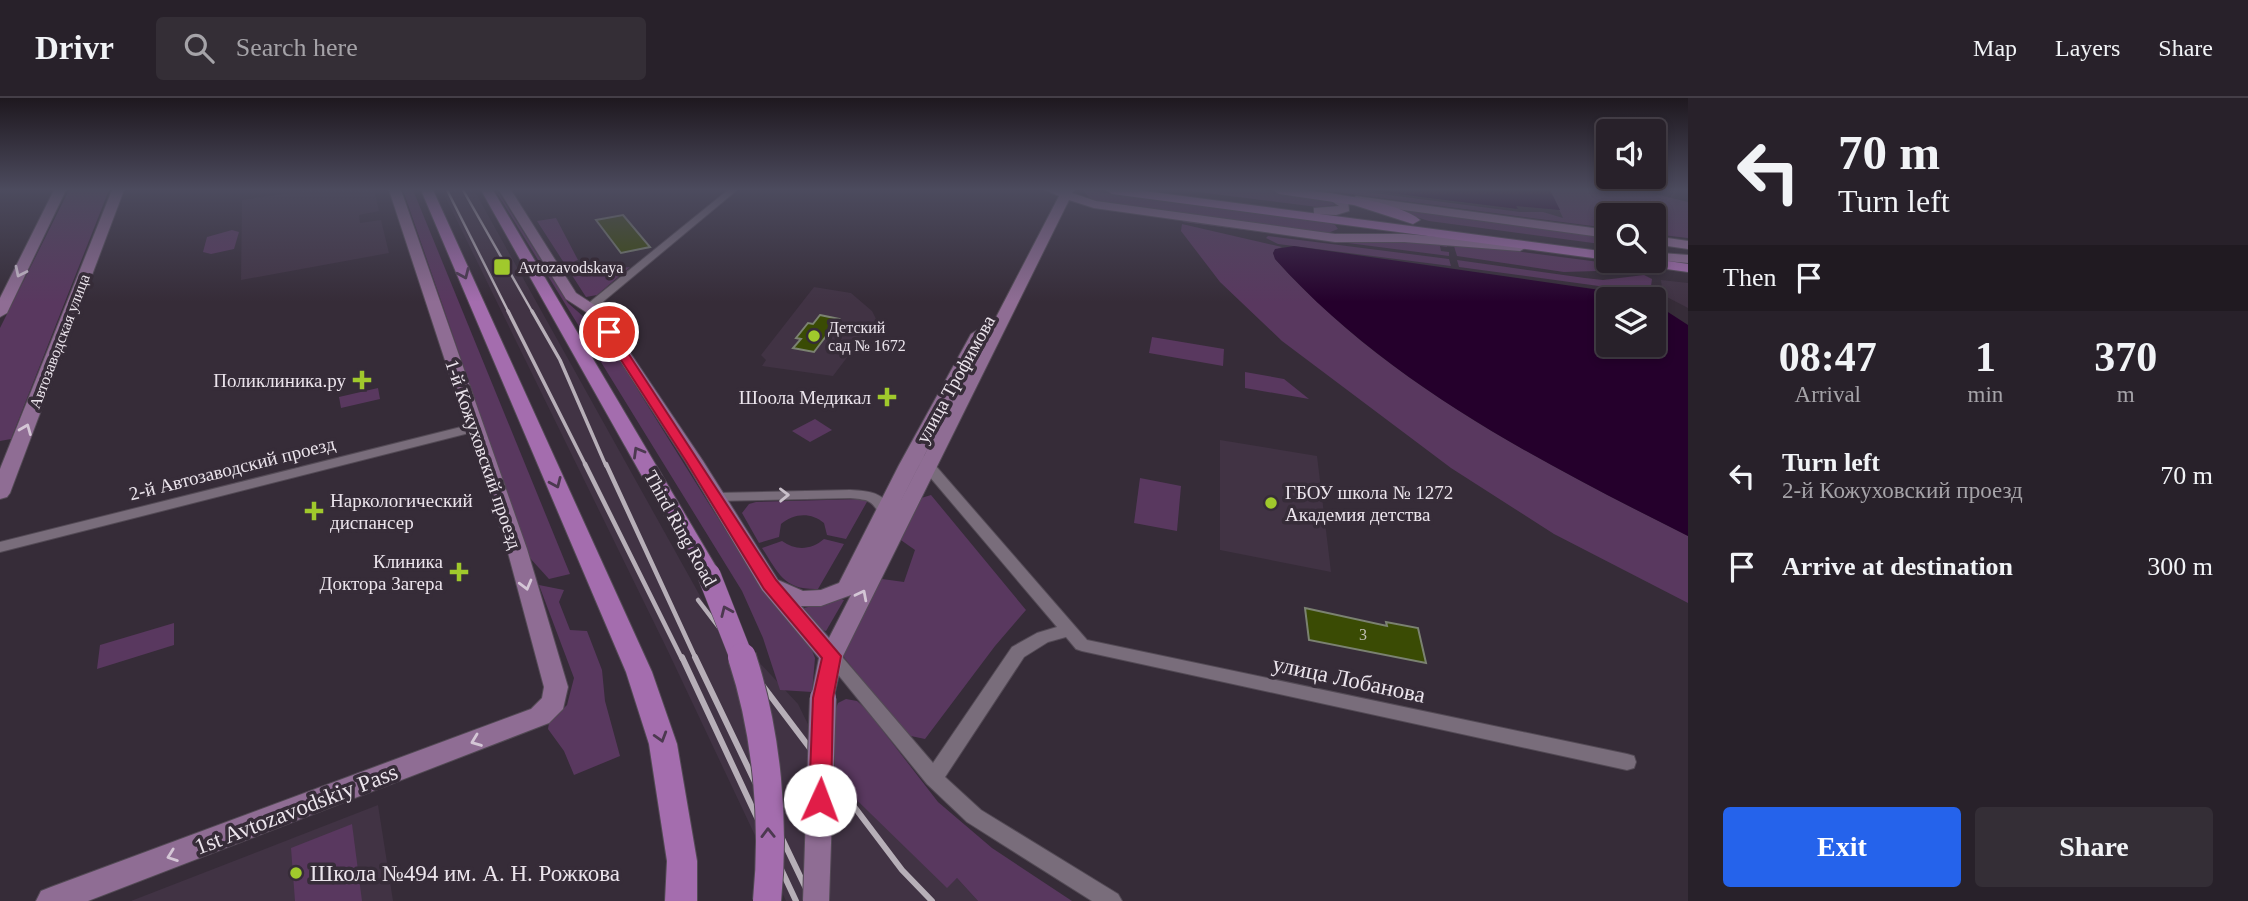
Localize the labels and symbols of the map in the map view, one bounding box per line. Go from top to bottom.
marker: Avtozavodskaya [492,257,512,277]
place label: Avtozavodskaya [518,259,623,277]
one-way arrow [14,265,28,277]
one-way arrow [456,267,470,280]
street label: Автозаводская улица [26,272,94,411]
pin [579,302,639,362]
street label: улица Трофимова [912,311,999,447]
place label: Детский сад № 1672 [828,319,906,355]
marker: Детский сад № 1672 [806,328,822,344]
street label: 1-й Кожуховский проезд [441,357,526,552]
place label: Поликлиника.ру [213,370,346,391]
marker: Поликлиника.ру [352,370,372,390]
place label: Шоола Медикал [739,387,872,408]
marker: Шоола Медикал [877,387,897,407]
one-way arrow [18,424,32,436]
street label: 2-й Автозаводский проезд [127,433,338,504]
one-way arrow [633,447,646,459]
street label: Third Ring Road [640,467,721,590]
one-way arrow [548,475,562,488]
place label: ГБОУ школа № 1272 Академия детства [1285,482,1453,525]
one-way arrow [779,487,790,503]
place label: Наркологический диспансер [330,490,473,533]
marker: ГБОУ школа № 1272 Академия детства [1263,495,1279,511]
marker: Наркологический диспансер [304,501,324,521]
place label: Клиника Доктора Загера [319,551,444,594]
marker: Клиника Доктора Загера [449,562,469,582]
one-way arrow [518,579,533,591]
one-way arrow [853,590,867,602]
one-way arrow [720,606,734,618]
house number: 3 [1359,626,1367,643]
street label: улица Лобанова [1270,651,1428,708]
one-way arrow [652,731,667,743]
one-way arrow [471,732,483,746]
street label: 1st Avtozavodskiy Pass [191,759,401,860]
position arrow [783,763,857,837]
one-way arrow [760,827,775,838]
one-way arrow [167,847,179,861]
place label: Школа №494 им. А. Н. Рожкова [310,861,620,886]
marker: Школа №494 им. А. Н. Рожкова [288,865,304,881]

